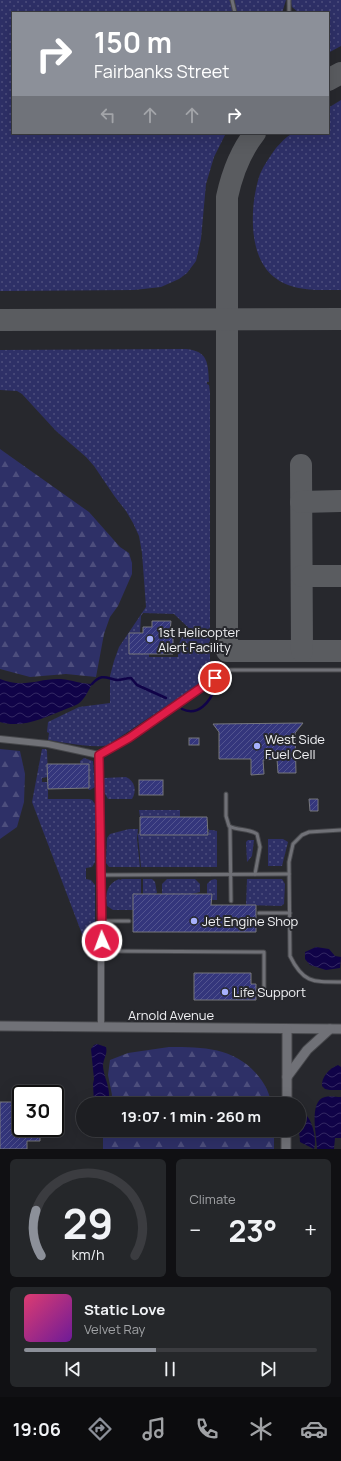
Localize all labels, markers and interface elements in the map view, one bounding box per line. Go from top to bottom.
text: 150 m [94,23,172,61]
icon: right [28,28,80,80]
text: Fairbanks Street [94,59,229,83]
icon: left [97,104,119,126]
icon: ahead [139,104,161,126]
icon: ahead [181,104,203,126]
icon: right [223,104,245,126]
place label: 1st Helicopter Alert Facility [158,623,240,656]
marker: 1st Helicopter Alert Facility [145,634,155,644]
pin [198,661,232,695]
icon: arrive [204,667,226,689]
place label: West Side Fuel Cell [265,730,325,763]
marker: West Side Fuel Cell [252,741,262,751]
place label: Jet Engine Shop [202,912,299,930]
marker: Jet Engine Shop [189,916,199,926]
position arrow [81,920,123,962]
place label: Life Support [233,983,306,1001]
marker: Life Support [220,987,230,997]
street label: Arnold Avenue [128,1006,214,1024]
speed limit sign: 30 [12,1085,64,1137]
text: 19:07 · 1 min · 260 m [121,1106,261,1127]
text: Climate [190,1190,236,1208]
text: 29 [62,1195,113,1251]
text: 23° [228,1210,277,1251]
text: − [190,1215,201,1245]
text: + [304,1215,317,1245]
text: km/h [71,1245,104,1264]
text: Static Love [84,1299,165,1320]
text: Velvet Ray [84,1320,145,1338]
icon: previous [62,1358,84,1380]
icon: pause [159,1358,181,1380]
icon: next [257,1358,279,1380]
icon: directions [86,1415,114,1443]
icon: music [140,1415,168,1443]
icon: phone [193,1415,221,1443]
icon: climate [247,1415,275,1443]
icon: car [300,1415,328,1443]
text: 19:06 [13,1417,61,1441]

